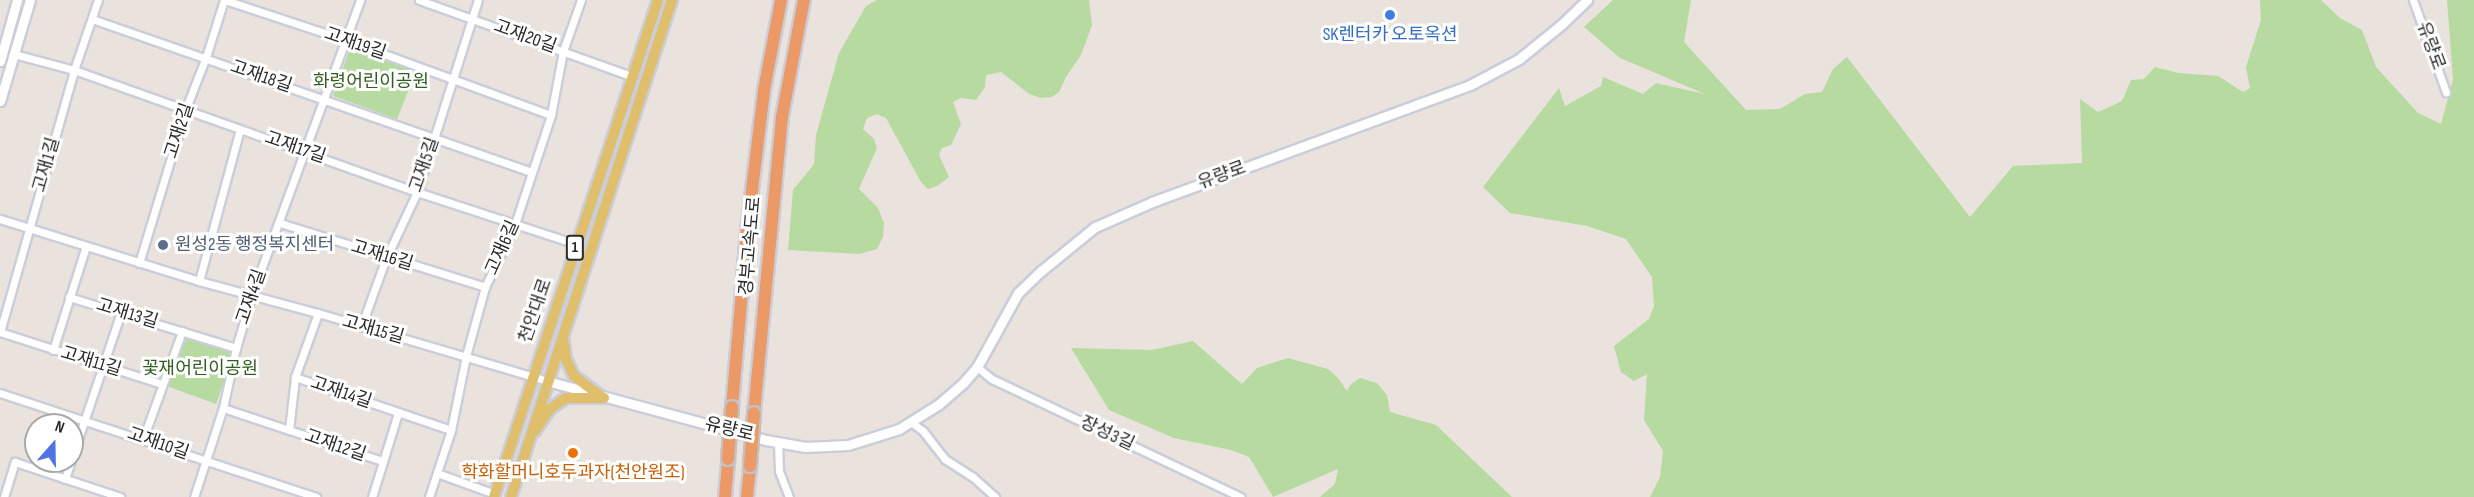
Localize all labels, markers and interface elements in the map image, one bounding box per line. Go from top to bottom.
marker: SK렌터카 오토옥션 [1383,8,1397,22]
street label: 고재20길 [491,16,559,58]
street label: 유량로 [2411,19,2449,73]
street label: 고재19길 [321,23,389,65]
place label: SK렌터카 오토옥션 [1323,24,1457,46]
street label: 고재18길 [227,56,295,98]
park label: 화령어린이공원 [313,71,429,93]
street label: 고재2길 [161,101,199,161]
street label: 고재17길 [262,128,328,168]
street label: 고재1길 [29,135,65,195]
street label: 고재5길 [406,135,444,195]
street label: 유량로 [1195,157,1249,195]
street label: 경부고속도로 [736,196,766,296]
street label: 고재6길 [481,217,525,279]
place label: 원성2동 행정복지센터 [175,234,334,256]
road number: 1 [564,235,586,261]
street label: 고재16길 [348,236,416,276]
marker: 원성2동 행정복지센터 [156,238,170,252]
street label: 고재4길 [232,266,272,328]
street label: 천안대로 [515,276,557,346]
street label: 고재13길 [93,294,161,334]
street label: 고재15길 [340,311,406,349]
street label: 고재11길 [58,343,124,381]
park label: 꽃재어린이공원 [142,358,258,380]
street label: 고재14길 [307,372,375,414]
street label: 장성3길 [1077,412,1137,456]
north arrow [24,413,84,473]
street label: 유량로 [702,414,756,446]
text: N [52,417,67,438]
street label: 고재10길 [124,423,192,465]
street label: 고재12길 [301,425,369,467]
marker: 학화할머니호두과자(천안원조) [566,446,580,460]
place label: 학화할머니호두과자(천안원조) [461,462,685,484]

